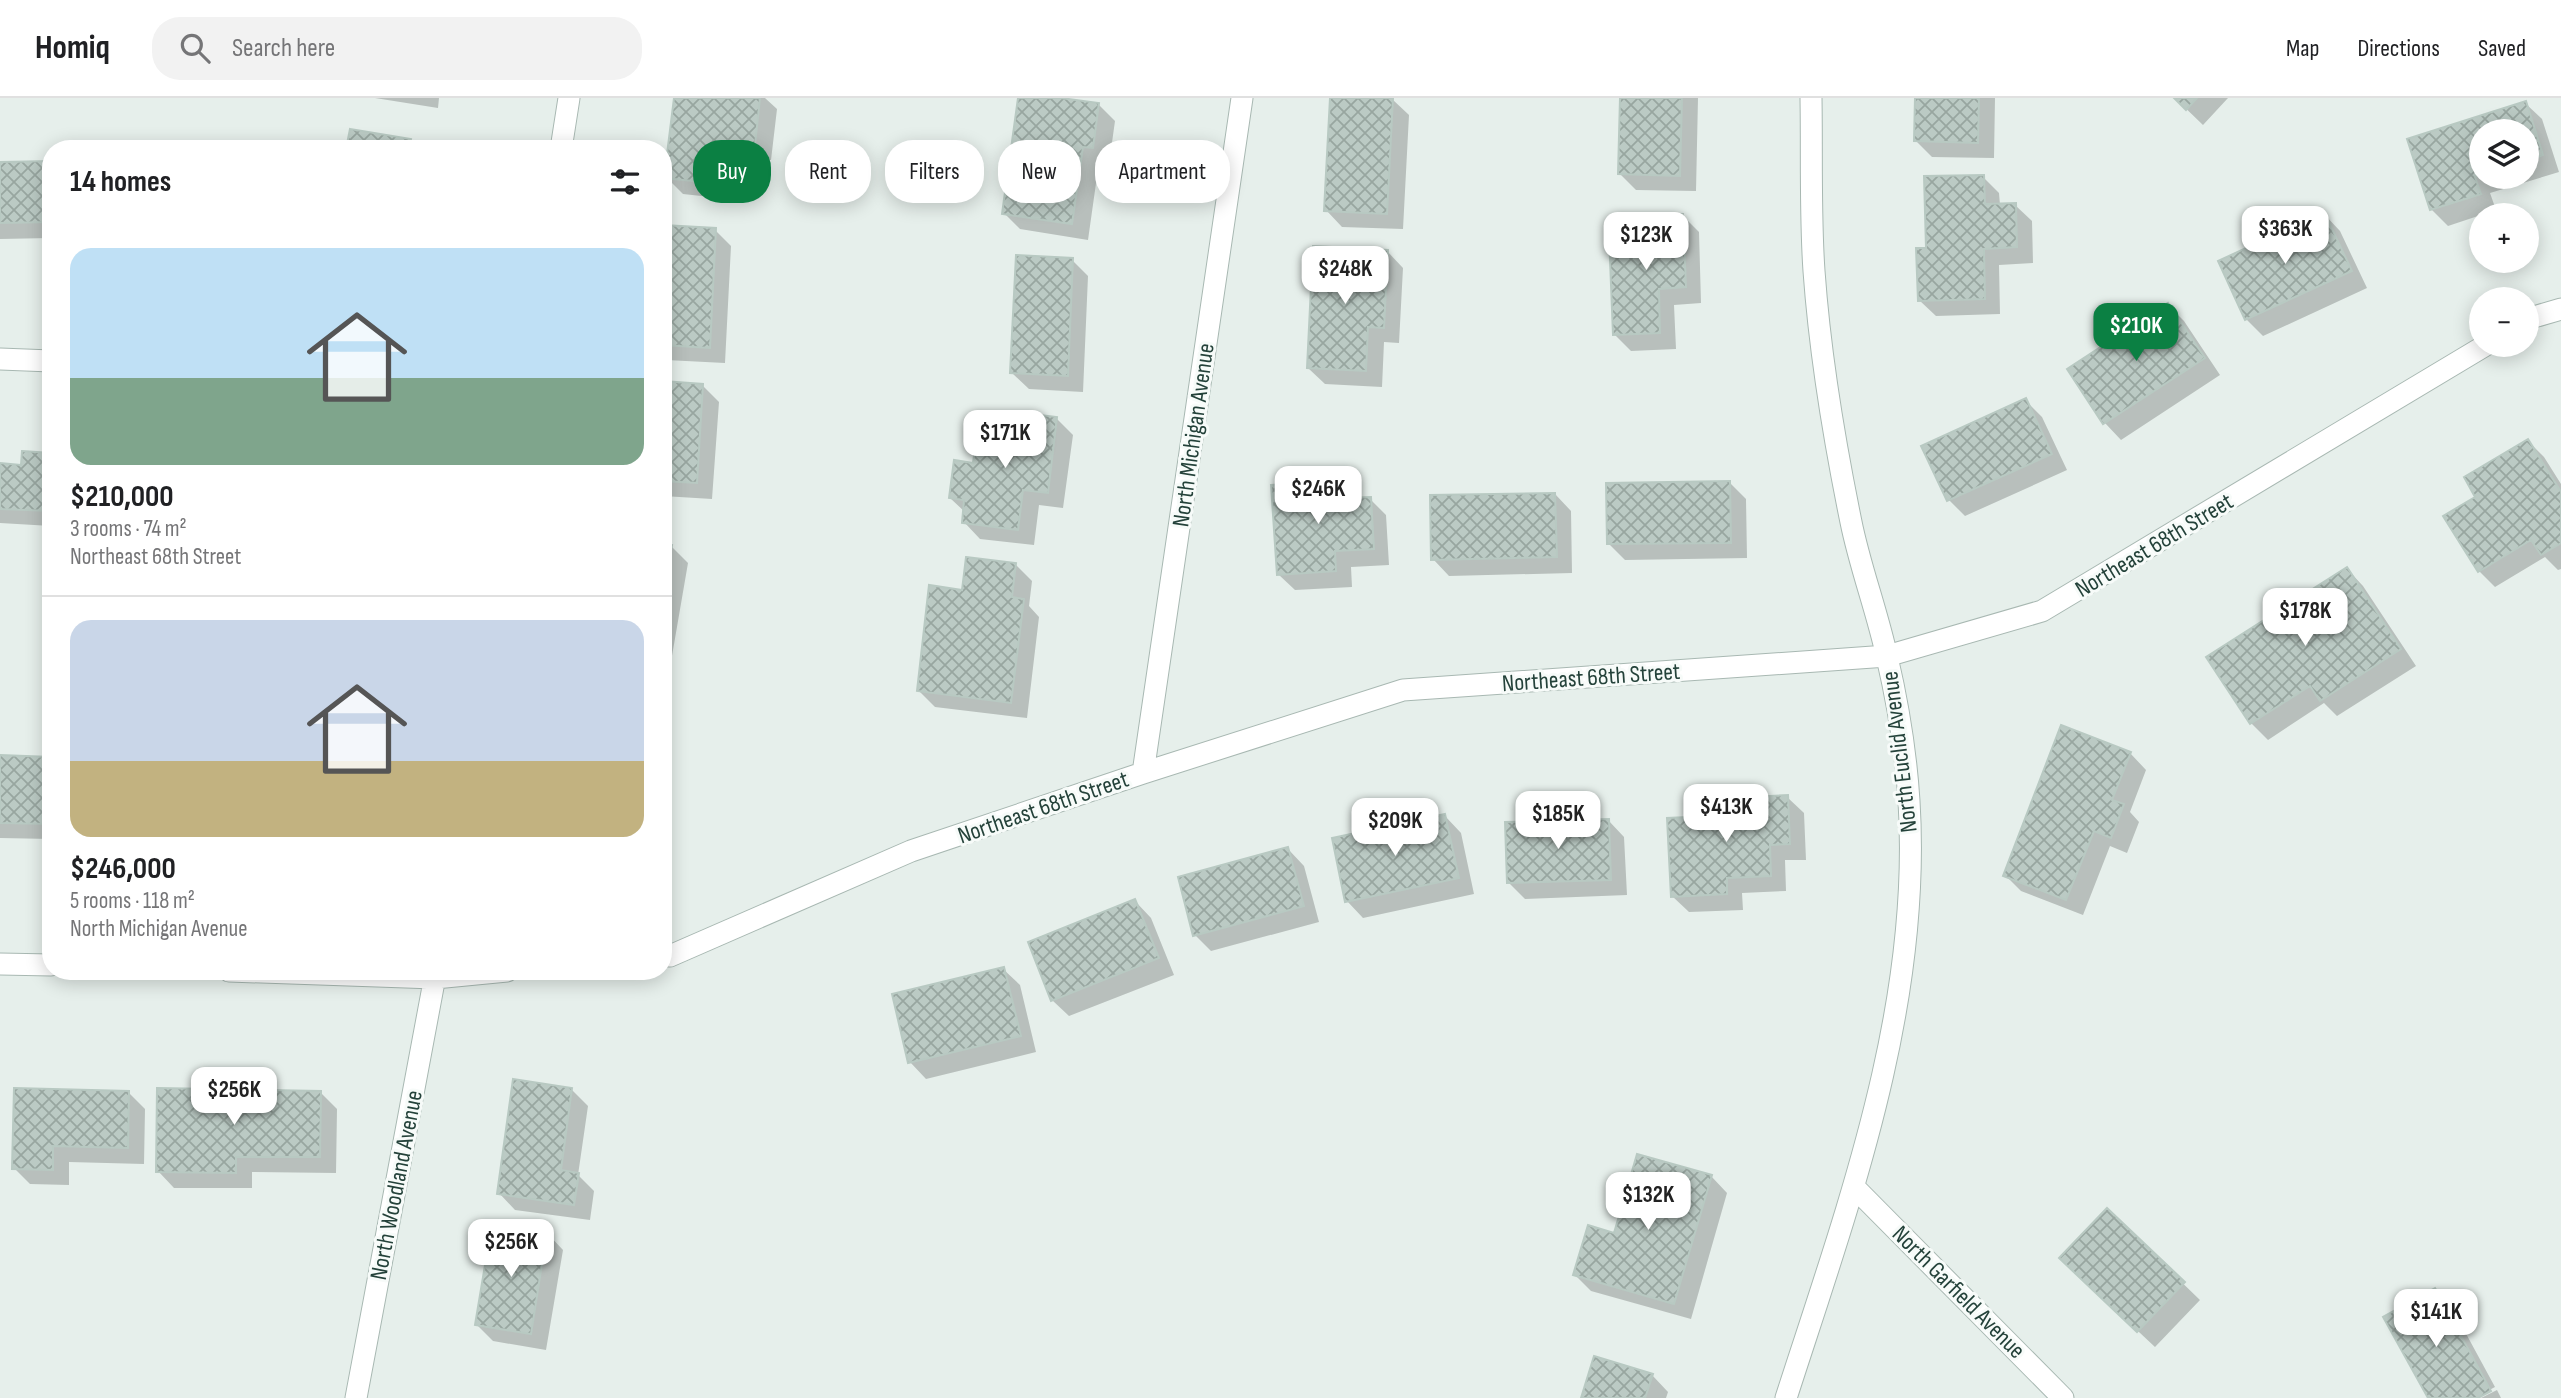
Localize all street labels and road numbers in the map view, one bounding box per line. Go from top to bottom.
street label: North Michigan Avenue [1166,341,1221,529]
street label: Northeast 68th Street [2070,487,2238,604]
street label: Northeast 68th Street [1501,657,1681,698]
street label: North Euclid Avenue [1875,670,1924,834]
street label: Northeast 68th Street [954,765,1132,850]
street label: North Woodland Avenue [364,1088,429,1282]
street label: North Garfield Avenue [1886,1220,2031,1365]

